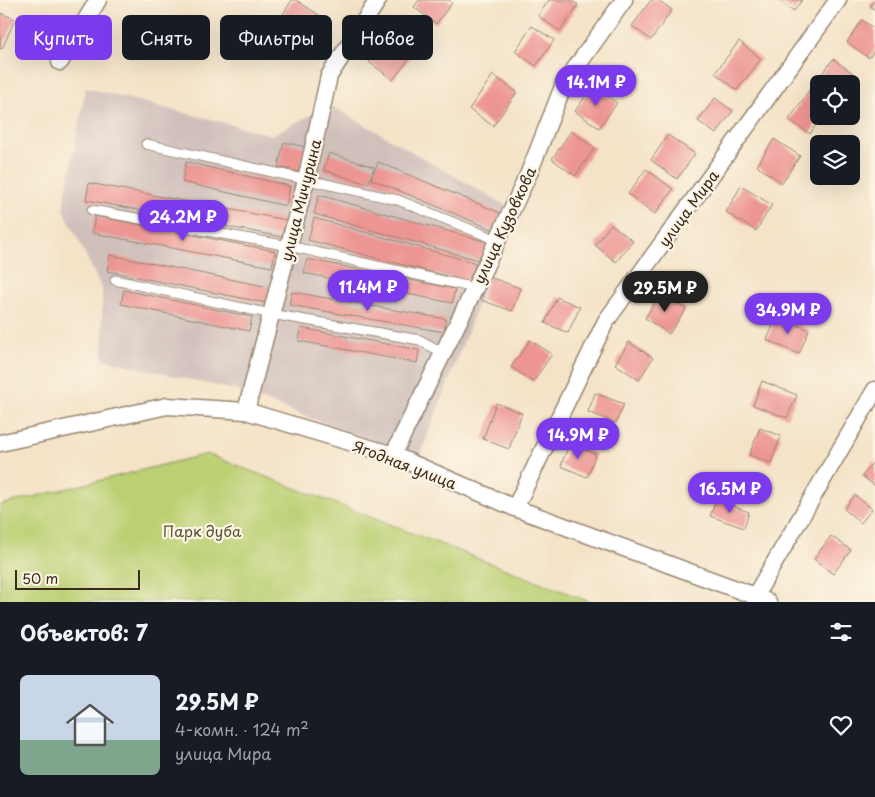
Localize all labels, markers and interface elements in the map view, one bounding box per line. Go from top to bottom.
chip: Купить [15,15,112,60]
chip: Снять [122,15,210,60]
chip: Фильтры [220,15,332,60]
chip: Новое [342,15,433,60]
pin: 14.1M ₽ [550,64,642,107]
text: 14.1M ₽ [566,69,626,93]
map controls [810,75,860,185]
button: locate [810,75,860,125]
button: layers [810,135,860,185]
street label: улица Мичурина [274,136,326,263]
street label: улица Кузовкова [467,162,541,287]
street label: улица Мира [652,164,724,251]
pin: 24.2M ₽ [137,200,229,242]
text: 24.2M ₽ [149,204,217,228]
pin: 11.4M ₽ [322,270,414,312]
pin: 29.5M ₽ [619,270,711,313]
text: 11.4M ₽ [339,274,397,298]
text: 29.5M ₽ [633,275,697,299]
pin: 34.9M ₽ [742,292,834,335]
text: 34.9M ₽ [755,297,821,321]
pin: 14.9M ₽ [532,418,624,460]
text: 14.9M ₽ [547,422,609,446]
street label: Ягодная улица [350,434,461,495]
pin: 16.5M ₽ [684,472,776,514]
text: 16.5M ₽ [699,476,761,500]
park label: Парк дуба [163,519,242,542]
scale bar [15,567,140,590]
text: 50 m [22,568,58,589]
text: Объектов: 7 [20,616,148,648]
icon: filters [827,618,855,646]
text: 29.5M ₽ [175,685,259,717]
icon: home [60,695,120,755]
icon: heart [827,711,855,739]
text: 4-комн. · 124 m² [175,717,309,741]
text: улица Мира [175,741,271,765]

